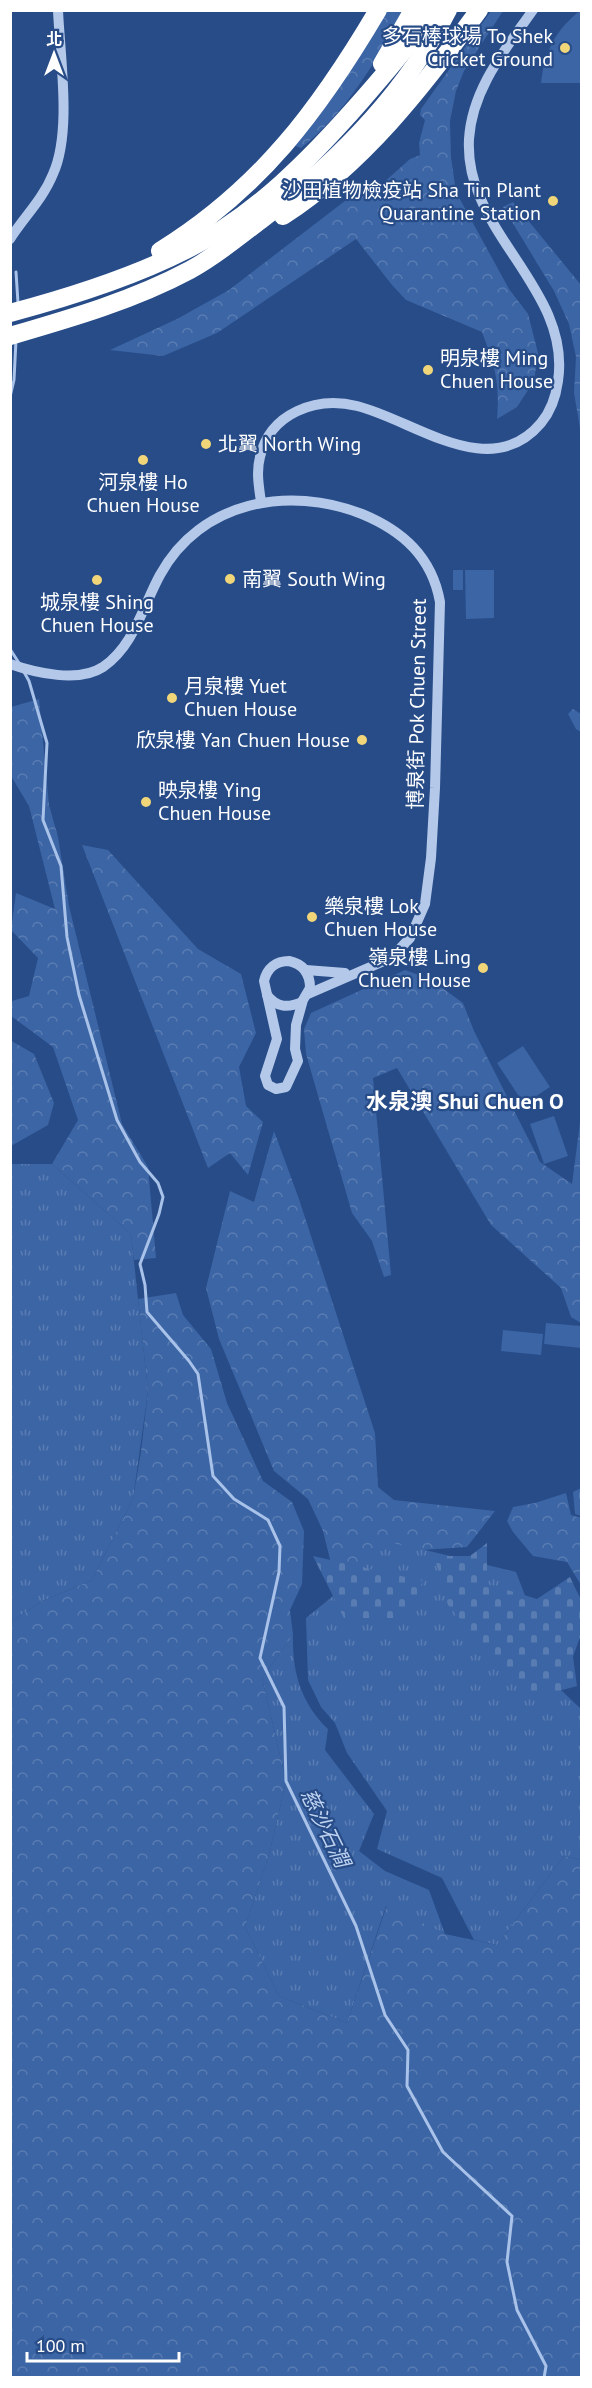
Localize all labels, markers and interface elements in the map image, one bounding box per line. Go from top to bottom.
place label: 多石棒球場 To Shek Cricket Ground [382,23,553,72]
north arrow [24,24,84,84]
text: 北 [46,29,62,49]
marker: 多石棒球場 To Shek Cricket Ground [558,41,572,55]
place label: 沙田植物檢疫站 Sha Tin Plant Quarantine Station [282,177,541,226]
marker: 沙田植物檢疫站 Sha Tin Plant Quarantine Station [546,194,560,208]
place label: 明泉樓 Ming Chuen House [440,345,553,394]
marker: 明泉樓 Ming Chuen House [421,363,435,377]
place label: 北翼 North Wing [218,431,361,457]
marker: 北翼 North Wing [199,437,213,451]
marker: 河泉樓 Ho Chuen House [136,453,150,467]
place label: 河泉樓 Ho Chuen House [86,469,200,518]
place label: 南翼 South Wing [242,566,386,592]
marker: 南翼 South Wing [223,572,237,586]
marker: 城泉樓 Shing Chuen House [90,573,104,587]
place label: 城泉樓 Shing Chuen House [40,589,154,638]
street label: 博泉街 Pok Chuen Street [402,598,432,810]
place label: 月泉樓 Yuet Chuen House [184,673,297,722]
marker: 月泉樓 Yuet Chuen House [165,691,179,705]
place label: 欣泉樓 Yan Chuen House [136,727,350,753]
marker: 欣泉樓 Yan Chuen House [355,733,369,747]
place label: 映泉樓 Ying Chuen House [158,777,271,826]
marker: 映泉樓 Ying Chuen House [139,795,153,809]
place label: 樂泉樓 Lok Chuen House [324,893,437,942]
marker: 樂泉樓 Lok Chuen House [305,910,319,924]
place label: 嶺泉樓 Ling Chuen House [358,944,471,993]
marker: 嶺泉樓 Ling Chuen House [476,961,490,975]
district label: 水泉澳 Shui Chuen O [366,1087,564,1115]
water label: 慈沙石澗 [295,1784,357,1874]
scale bar [27,2325,178,2363]
text: 100 m [36,2334,85,2357]

